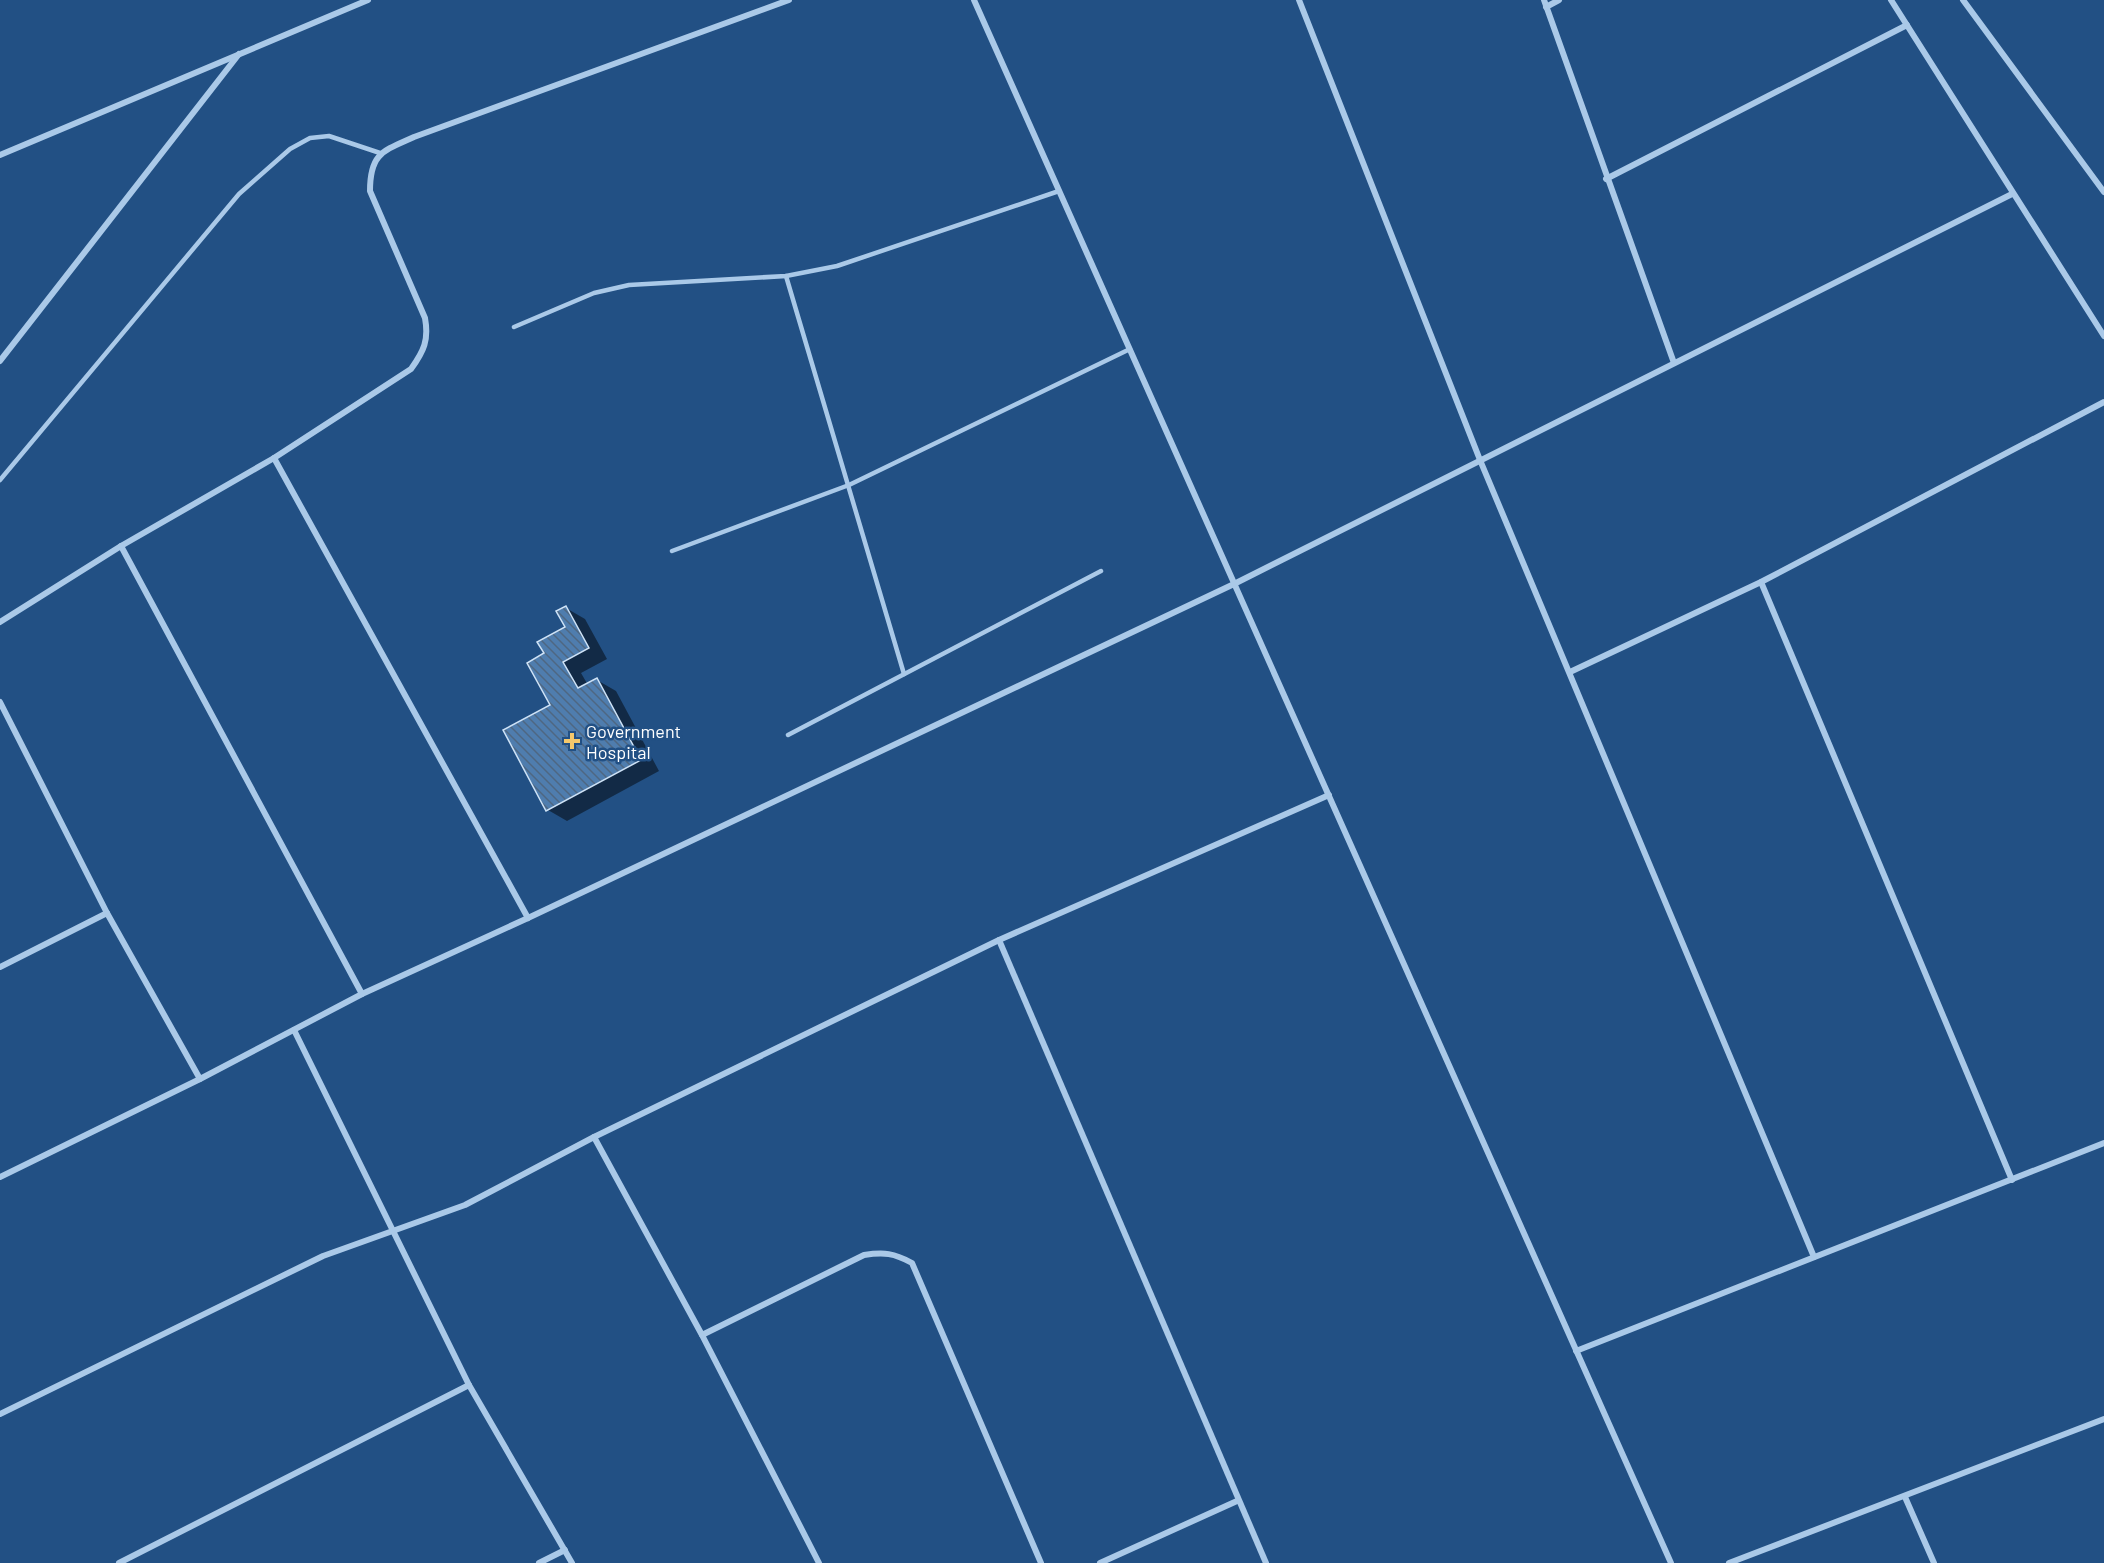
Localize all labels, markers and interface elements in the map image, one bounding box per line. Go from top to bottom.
place label: Government Hospital [586,720,681,763]
marker: Government Hospital [563,732,581,750]

